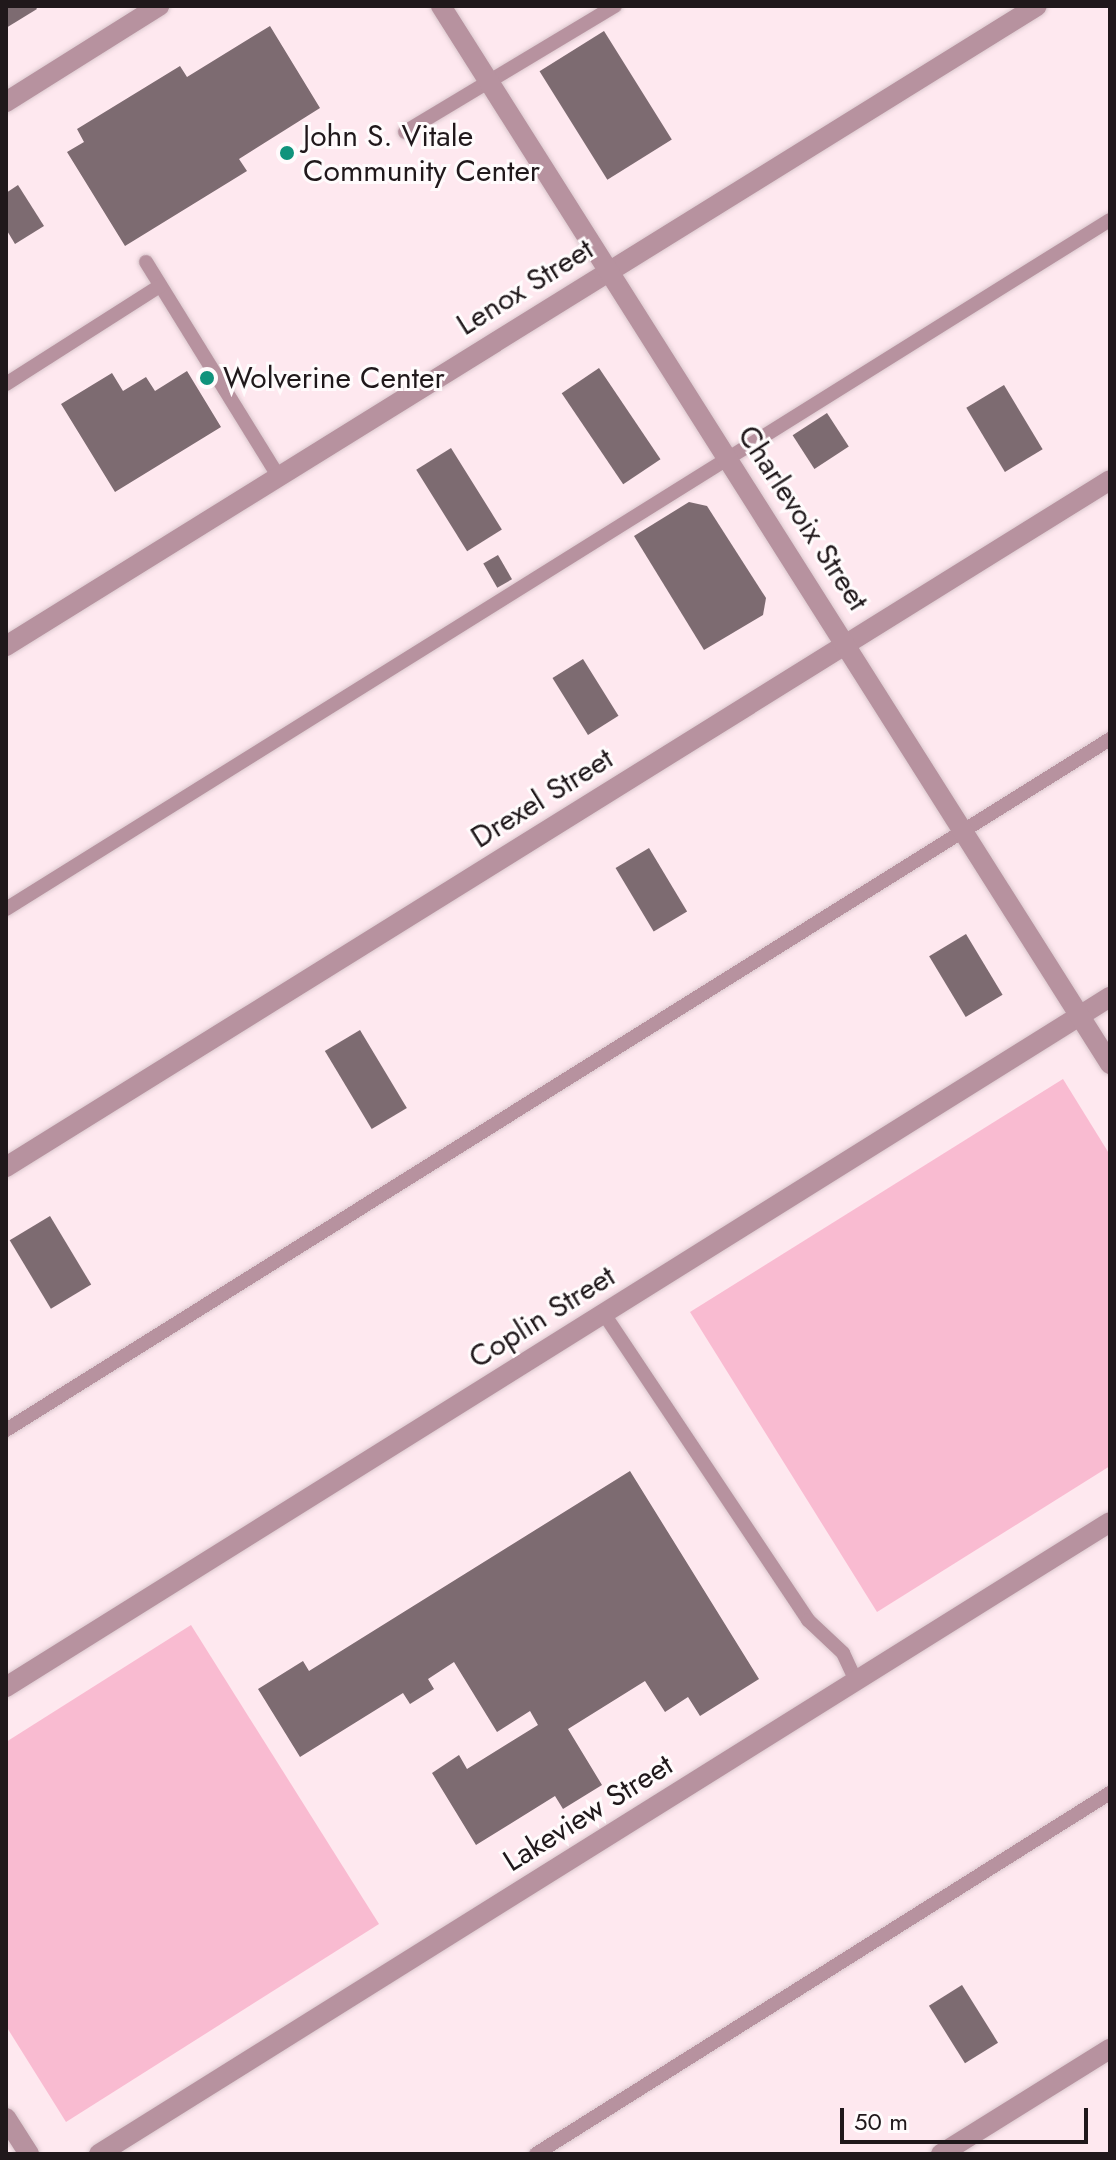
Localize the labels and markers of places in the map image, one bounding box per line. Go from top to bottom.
place label: John S. Vitale Community Center [303,118,540,188]
marker: John S. Vitale Community Center [278,144,296,162]
place label: Wolverine Center [223,360,445,396]
marker: Wolverine Center [198,369,216,387]

